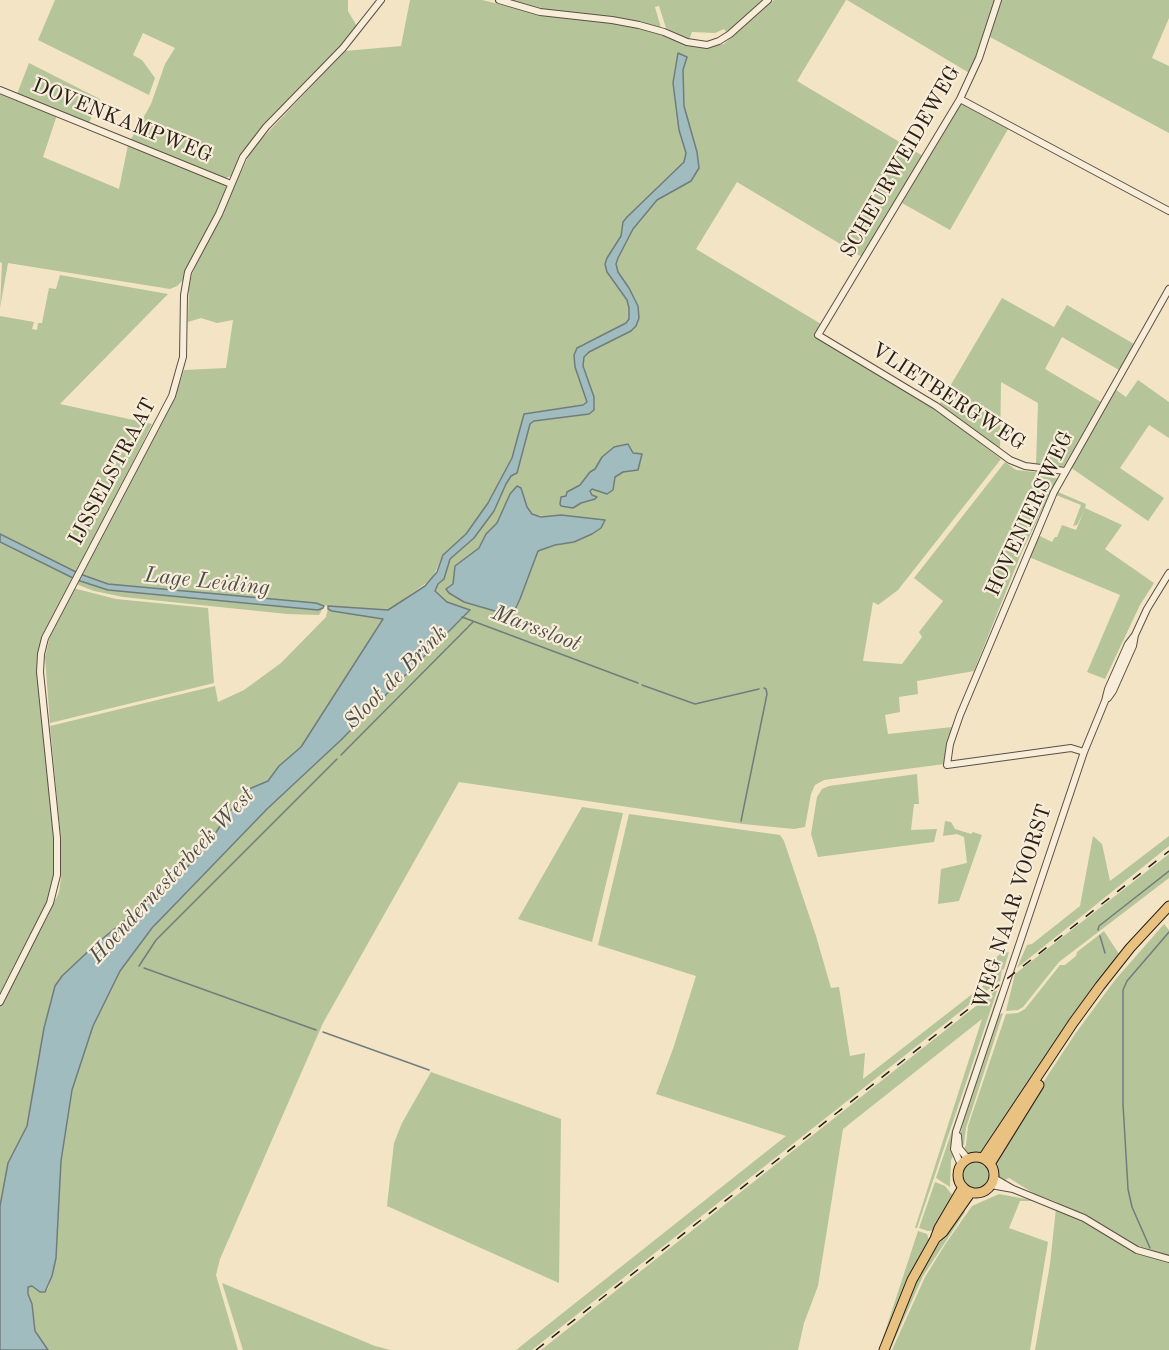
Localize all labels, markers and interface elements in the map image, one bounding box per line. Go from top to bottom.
street label: SCHEURWEIDEWEG [836,61,966,263]
street label: DOVENKAMPWEG [28,73,216,169]
street label: VLIETBERGWEG [866,338,1030,456]
street label: IJSSELSTRAAT [64,394,162,550]
street label: HOVENIERSWEG [981,427,1079,601]
water label: Lage Leiding [143,562,271,602]
water label: Marssloot [488,600,584,658]
water label: Sloot de Brink [339,621,453,735]
water label: Hoendernesterbeek West [84,783,260,969]
street label: WEG NAAR VOORST [968,801,1058,1013]

